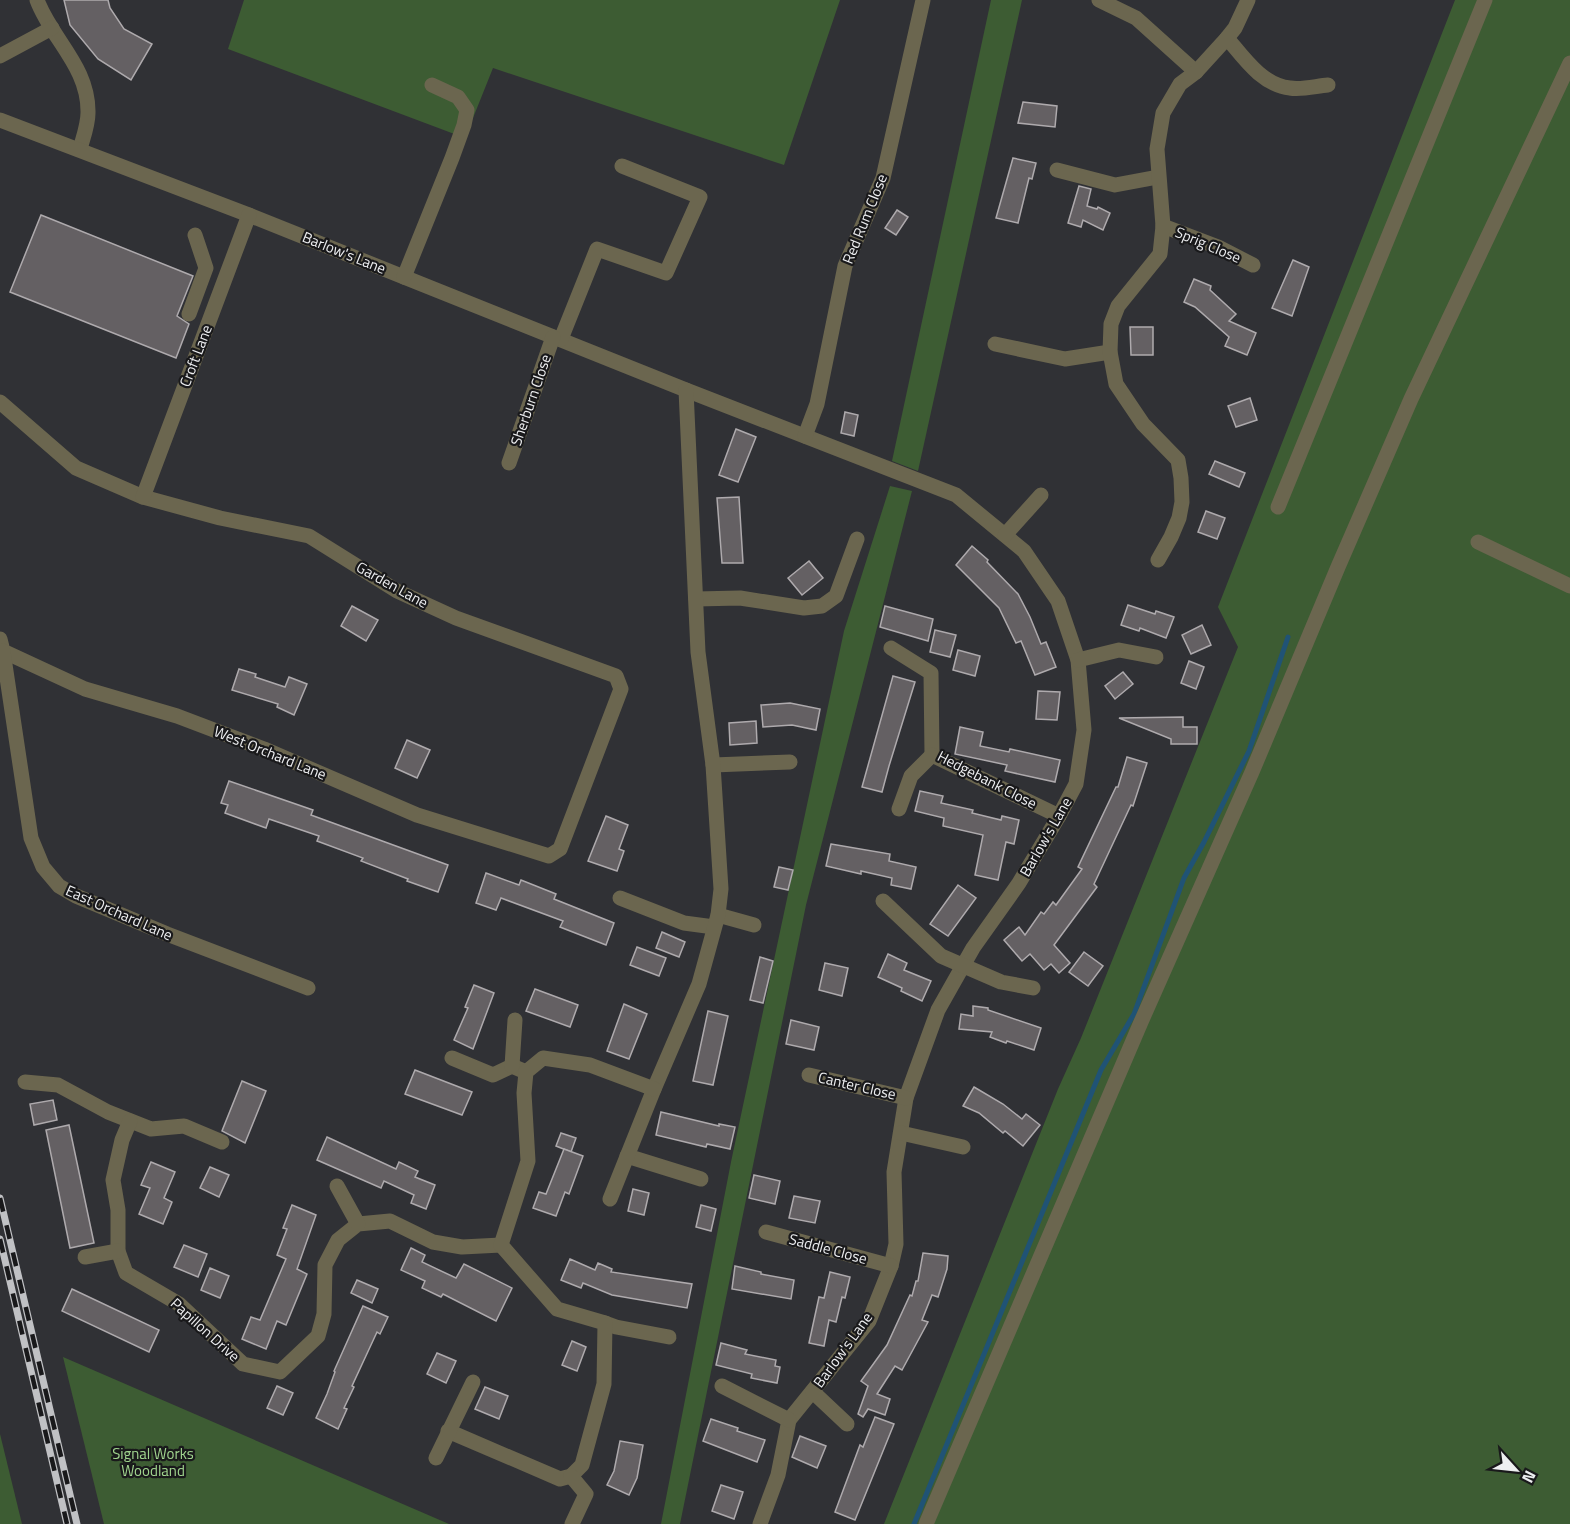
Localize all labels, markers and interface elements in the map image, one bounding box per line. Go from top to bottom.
street label: Red Rum Close [836,170,893,267]
street label: Sprig Close [1172,220,1245,269]
street label: Barlow's Lane [299,225,389,280]
street label: Croft Lane [173,321,218,390]
street label: Sherburn Close [504,351,557,449]
street label: Garden Lane [352,555,432,614]
street label: West Orchard Lane [210,719,330,786]
street label: Hedgebank Close [933,745,1041,815]
street label: Barlow's Lane [1014,793,1078,881]
street label: East Orchard Lane [62,879,176,946]
street label: Canter Close [816,1065,898,1106]
street label: Saddle Close [787,1227,870,1270]
street label: Papillon Drive [165,1292,245,1367]
street label: Barlow's Lane [807,1307,878,1392]
north arrow [1486,1440,1546,1500]
park label: Signal Works Woodland [112,1442,194,1482]
text: N [1516,1466,1543,1487]

